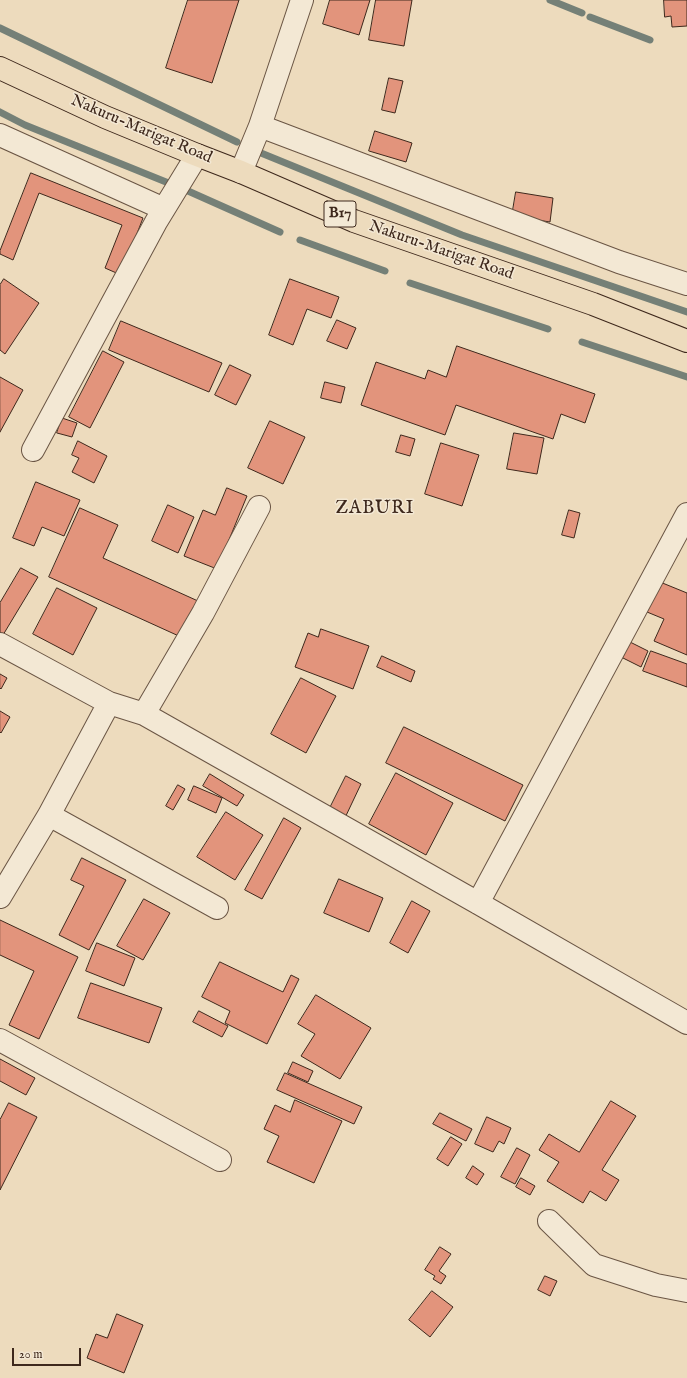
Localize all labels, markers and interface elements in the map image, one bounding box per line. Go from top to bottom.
street label: Nakuru-Marigat Road [67,92,215,168]
road number: B17 [324,201,356,227]
street label: Nakuru-Marigat Road [366,217,516,285]
district label: ZABURI [335,498,415,520]
scale bar [14,1340,83,1366]
text: 20 m [19,1347,42,1362]

